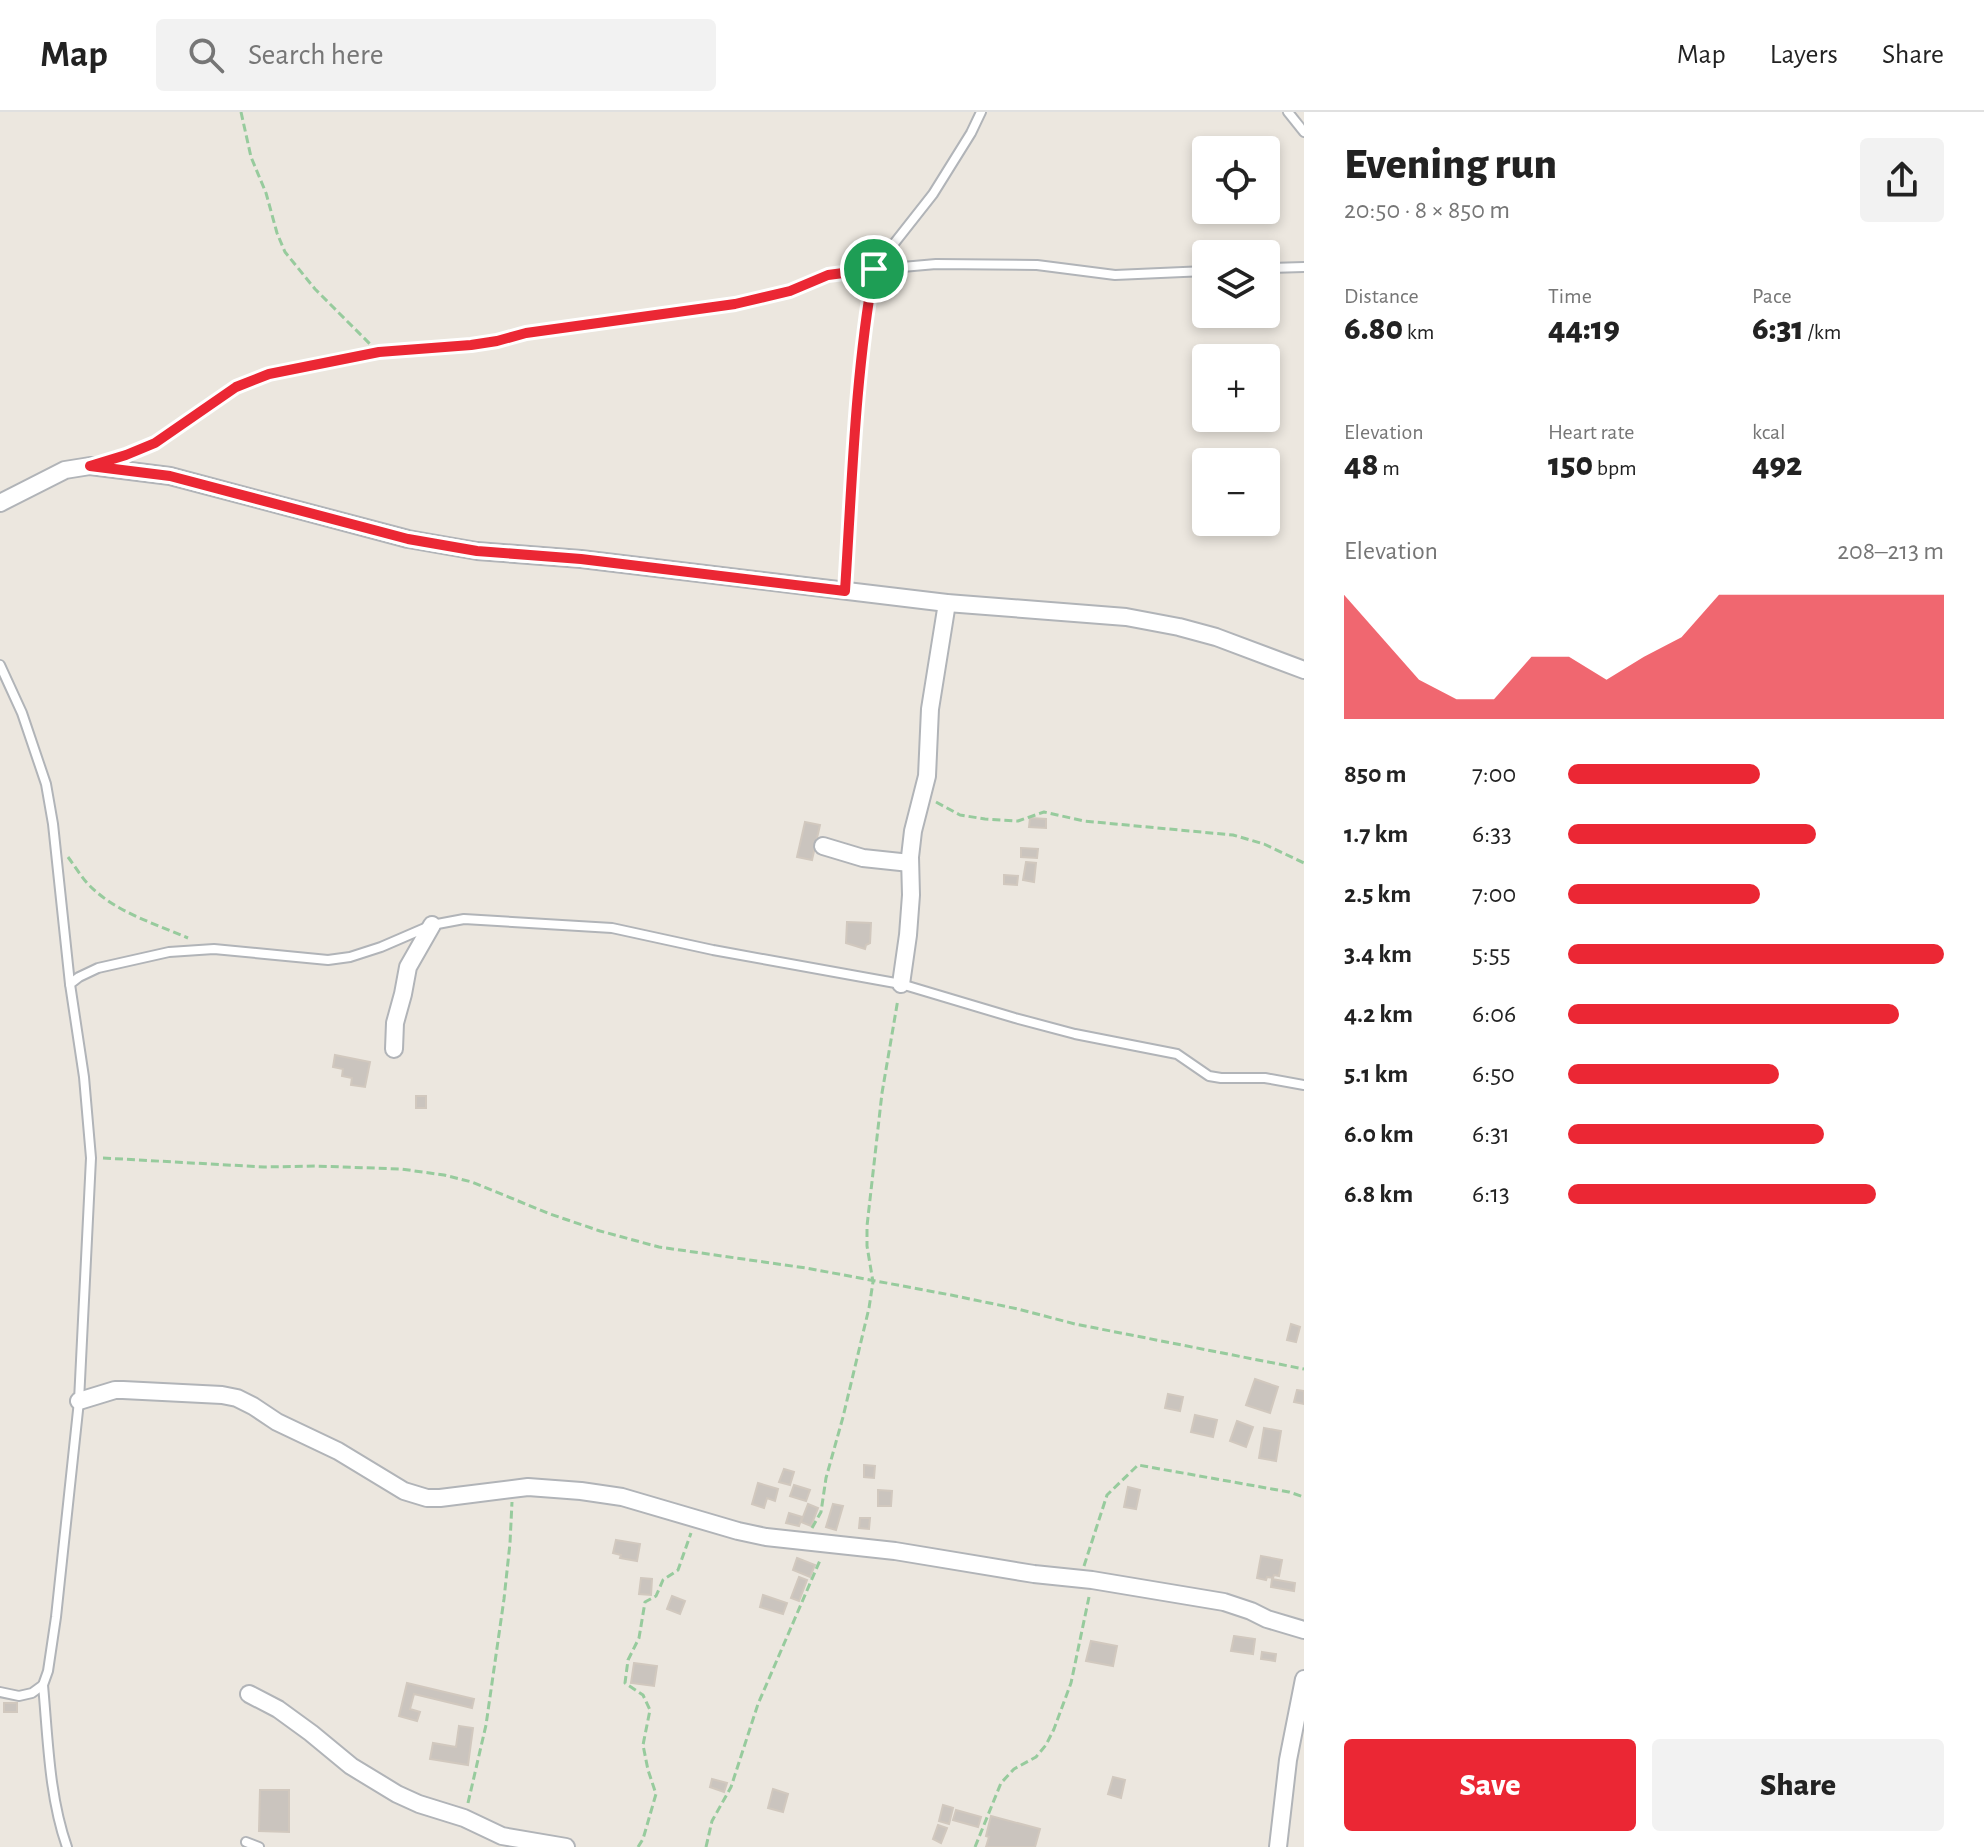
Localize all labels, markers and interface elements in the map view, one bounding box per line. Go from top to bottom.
search box [156,19,716,91]
icon: search [184,33,228,77]
text: Map [40,36,108,74]
text: Search here [248,40,384,70]
text: Map [1677,41,1726,69]
text: Layers [1770,41,1838,69]
text: Share [1882,41,1944,69]
map controls [1192,136,1280,536]
button: locate [1192,136,1280,224]
button: share [1860,138,1944,222]
text: Evening run [1344,143,1557,187]
text: 20:50 · 8 × 850 m [1344,197,1510,223]
pin [840,235,908,303]
button: layers [1192,240,1280,328]
icon: arrive [852,247,896,291]
text: Distance [1344,285,1419,307]
text: Time [1548,285,1592,307]
text: Pace [1752,285,1792,307]
text: 6.80 [1344,312,1403,346]
text: 44:19 [1548,312,1620,346]
text: 6:31 [1752,312,1804,346]
text: km [1403,321,1434,343]
text: /km [1804,321,1841,343]
button: + [1192,344,1280,432]
text: Elevation [1344,421,1424,443]
text: Heart rate [1548,421,1634,443]
text: kcal [1752,421,1786,443]
button: − [1192,448,1280,536]
text: 48 [1344,448,1379,482]
text: 150 [1548,448,1593,482]
text: 492 [1752,448,1802,482]
text: m [1379,457,1400,479]
text: bpm [1593,457,1637,479]
text: Elevation [1344,538,1438,564]
text: 208–213 m [1837,538,1944,564]
text: 850 m [1344,761,1407,787]
text: 7:00 [1472,761,1516,787]
text: 1.7 km [1344,821,1408,847]
text: 6:33 [1472,821,1512,847]
text: 2.5 km [1344,881,1411,907]
text: 7:00 [1472,881,1516,907]
text: 3.4 km [1344,941,1412,967]
text: 5:55 [1472,941,1511,967]
text: 4.2 km [1344,1001,1413,1027]
text: 6:06 [1472,1001,1516,1027]
text: 5.1 km [1344,1061,1408,1087]
text: 6:50 [1472,1061,1515,1087]
text: 6.0 km [1344,1121,1414,1147]
text: 6:31 [1472,1121,1510,1147]
text: 6.8 km [1344,1181,1413,1207]
text: 6:13 [1472,1181,1510,1207]
button: Save [1344,1739,1636,1831]
button: Share [1652,1739,1944,1831]

